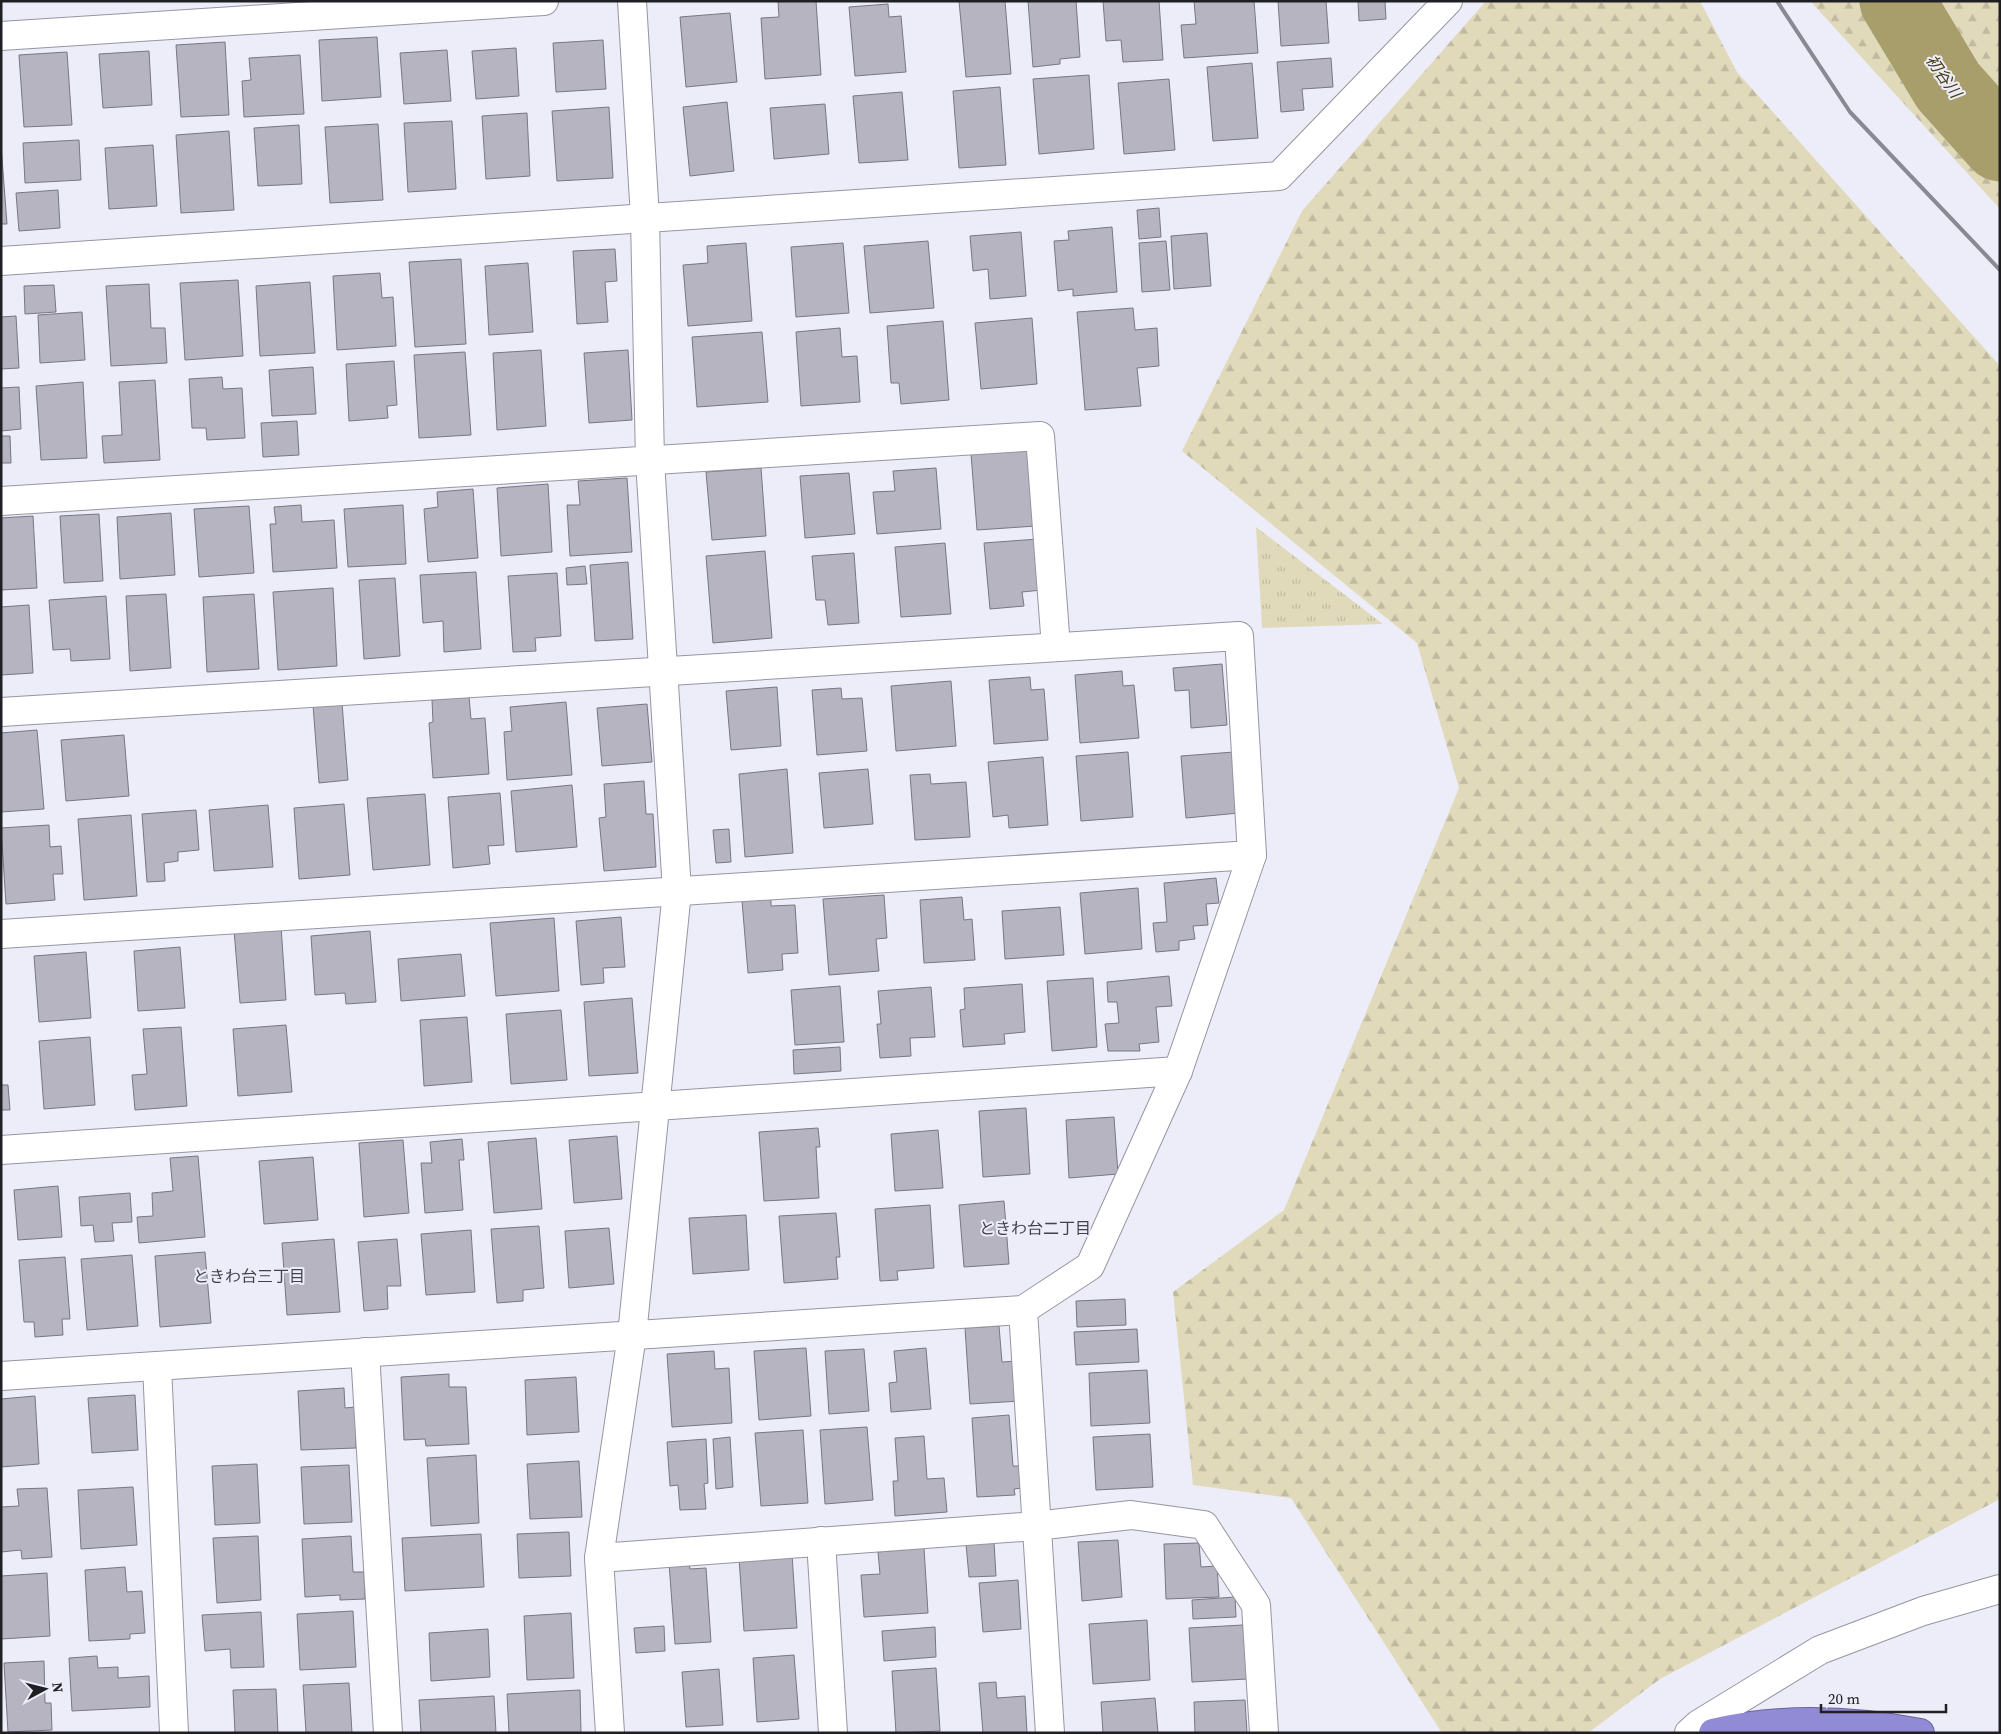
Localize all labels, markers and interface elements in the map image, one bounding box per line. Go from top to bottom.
water label: 初谷川 [1921,50,1968,104]
district label: ときわ台二丁目 [979,1217,1091,1239]
district label: ときわ台三丁目 [193,1265,305,1287]
north arrow [20,1664,70,1714]
text: N [47,1681,68,1694]
scale bar [1821,1682,1946,1714]
text: 20 m [1828,1688,1860,1709]

